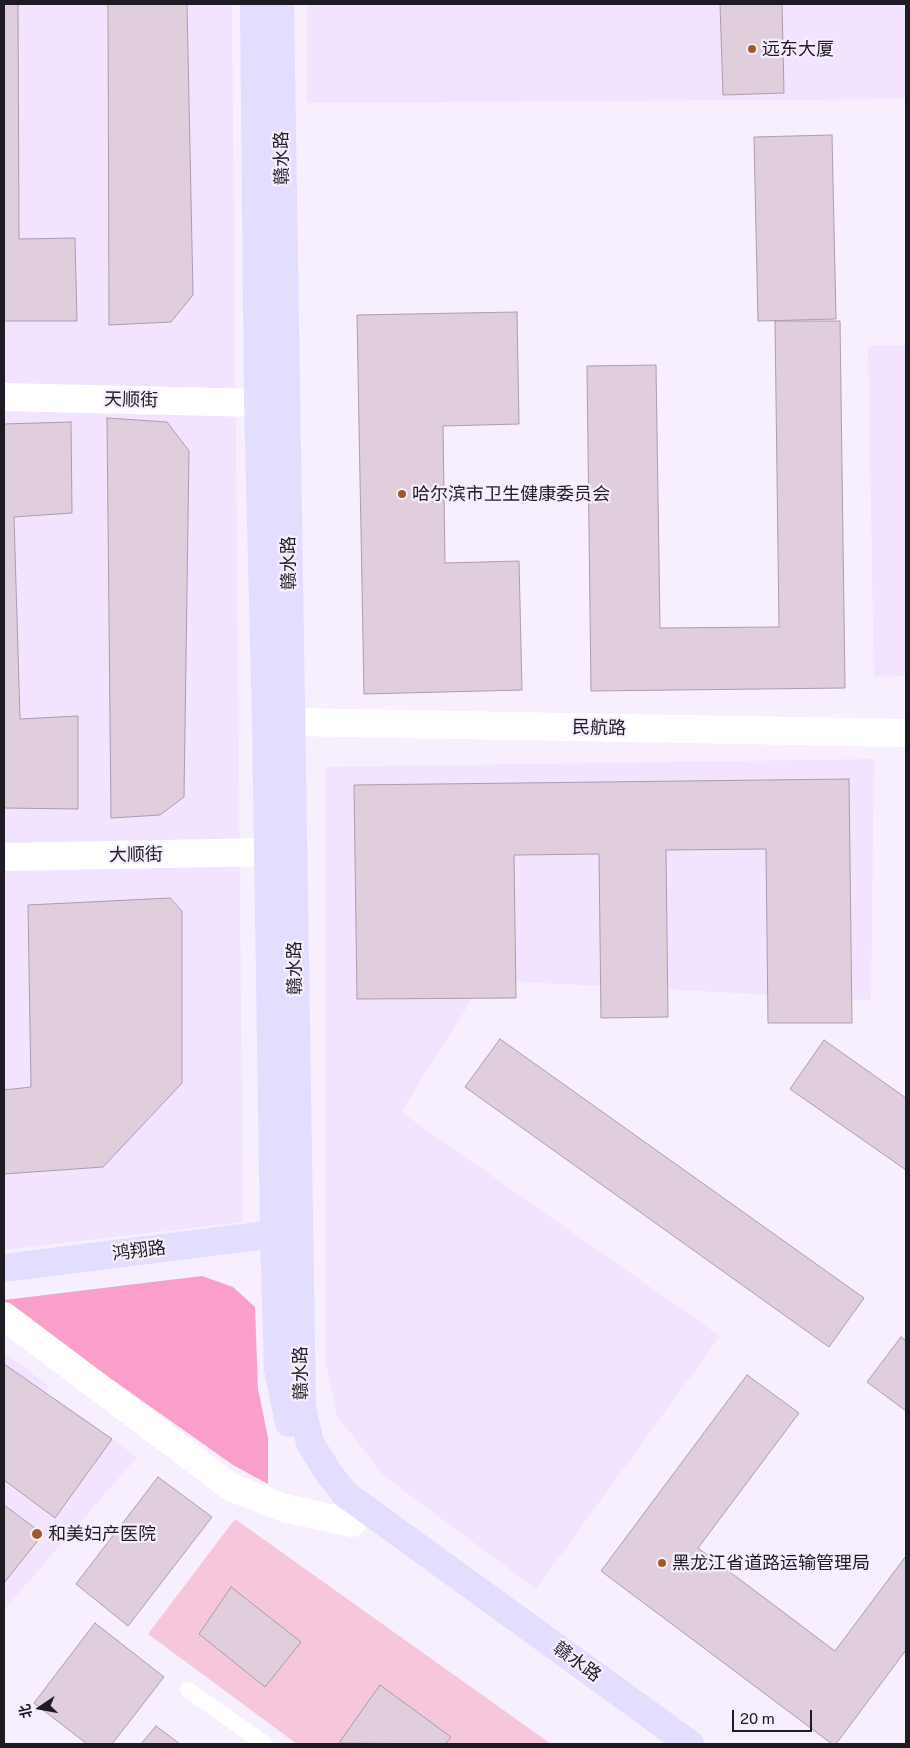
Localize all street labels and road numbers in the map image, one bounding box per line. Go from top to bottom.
street label: 赣水路 [271,131,293,185]
street label: 天顺街 [104,389,158,411]
street label: 赣水路 [278,536,300,590]
street label: 民航路 [572,717,626,739]
street label: 大顺街 [109,844,163,866]
street label: 赣水路 [284,941,306,995]
street label: 鸿翔路 [111,1237,167,1265]
street label: 赣水路 [290,1346,312,1400]
street label: 赣水路 [549,1637,605,1687]

